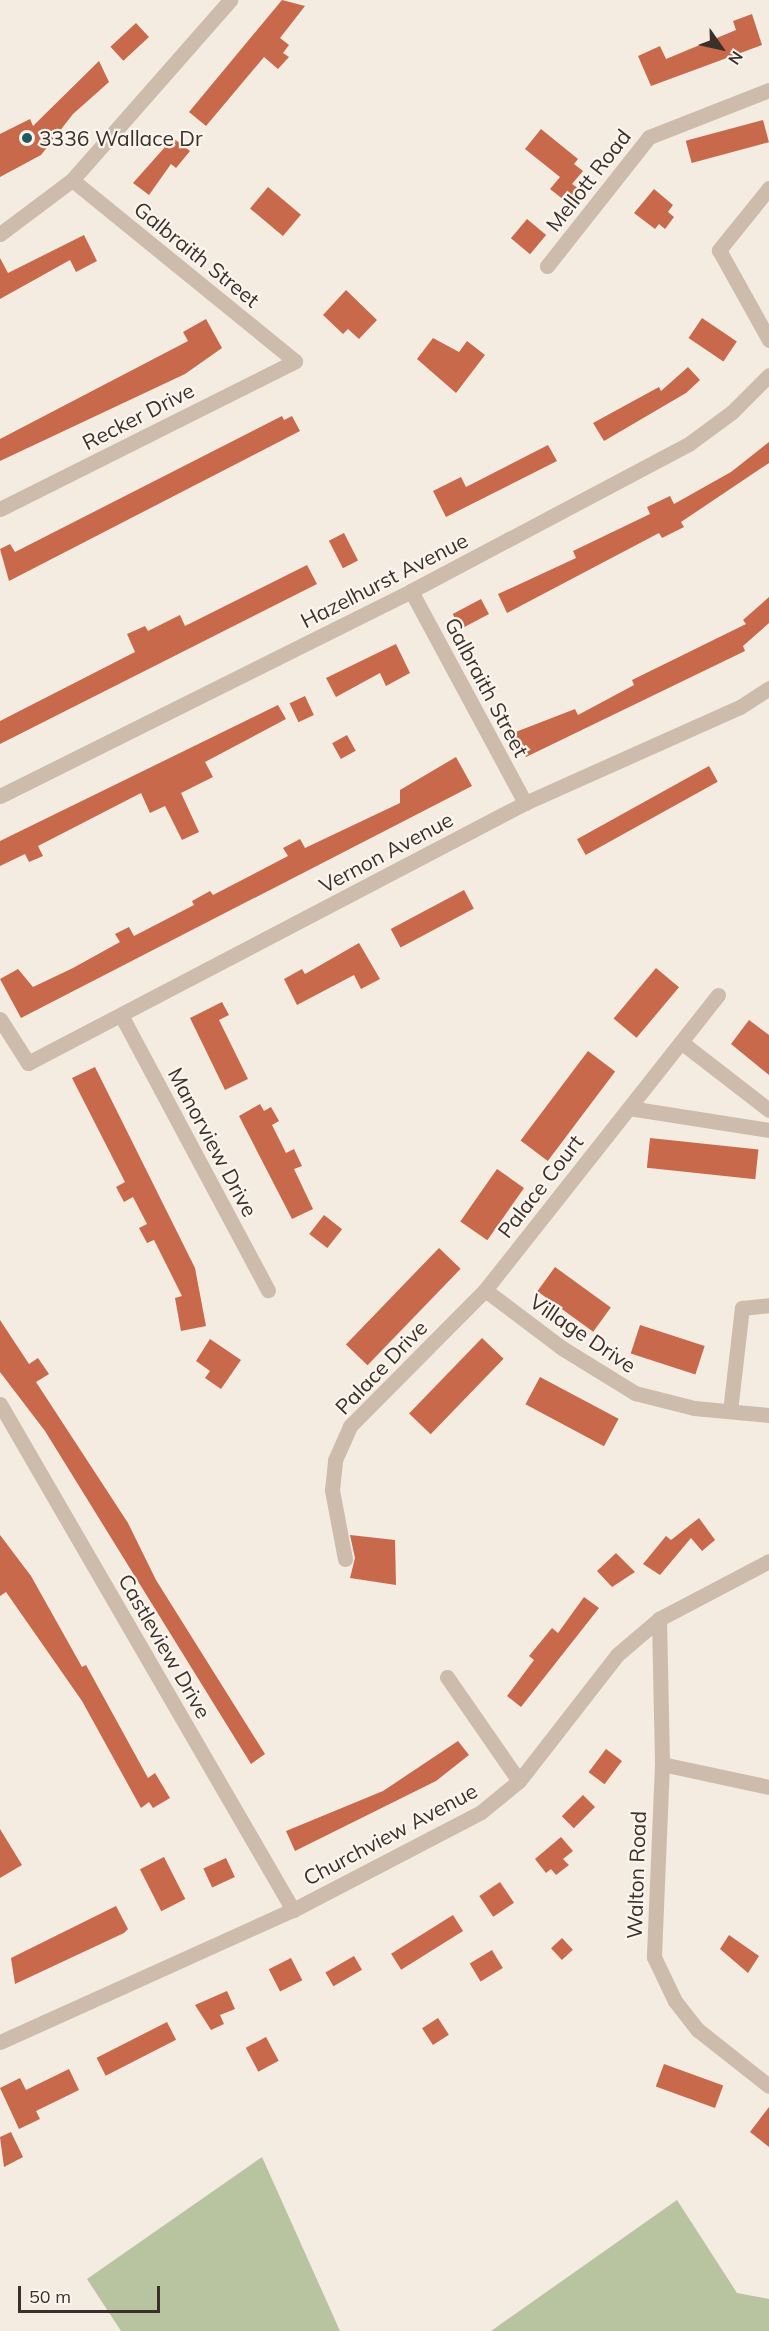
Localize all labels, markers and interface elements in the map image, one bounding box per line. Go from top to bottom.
north arrow [691,18,751,78]
text: N [724,47,748,69]
street label: Mellott Road [540,124,636,236]
place label: 3336 Wallace Dr [39,125,203,151]
marker: 3336 Wallace Dr [20,131,34,145]
street label: Galbraith Street [129,196,265,312]
street label: Recker Drive [78,377,198,455]
street label: Hazelhurst Avenue [296,527,472,633]
street label: Galbraith Street [440,613,534,761]
street label: Vernon Avenue [315,806,457,898]
street label: Manorview Drive [163,1063,263,1221]
street label: Palace Court [492,1129,588,1243]
street label: Village Drive [525,1288,641,1378]
street label: Palace Drive [330,1315,432,1419]
street label: Castleview Drive [113,1569,217,1723]
street label: Churchview Avenue [299,1778,481,1890]
street label: Walton Road [621,1810,651,1940]
scale bar [21,2274,164,2312]
text: 50 m [29,2285,71,2308]

